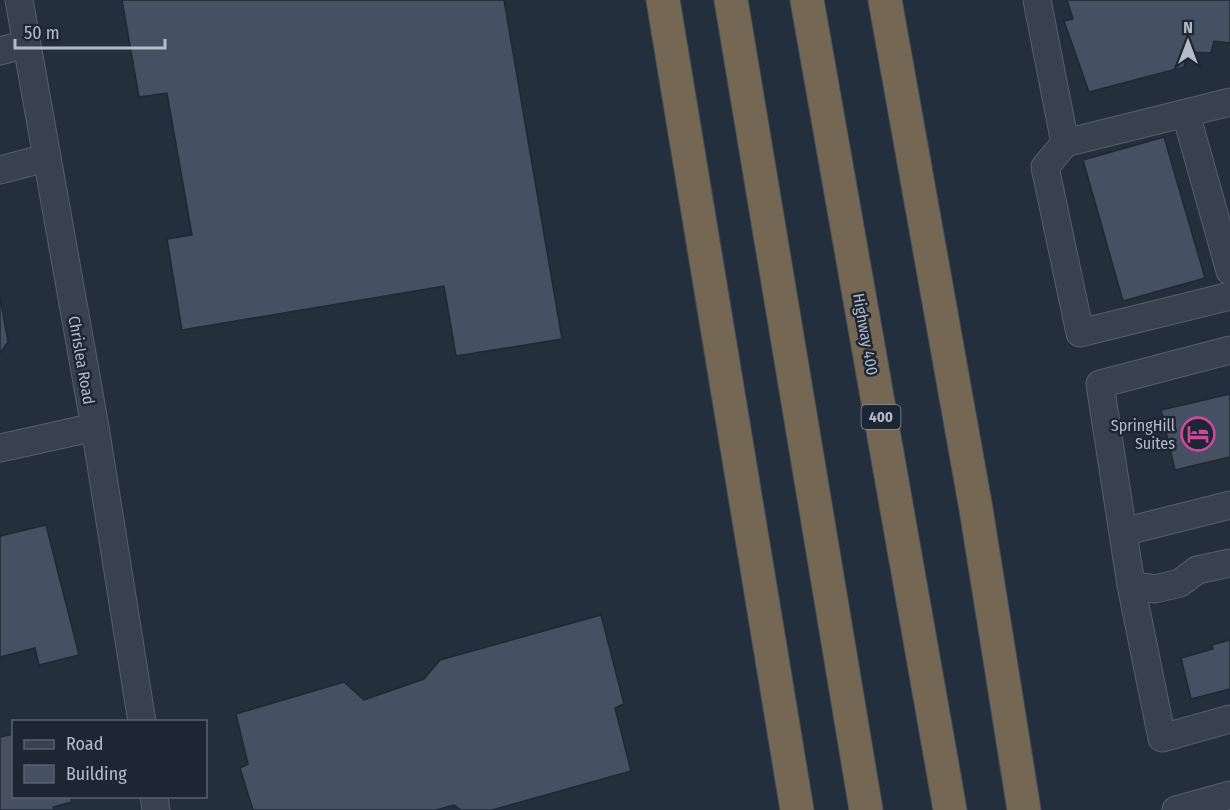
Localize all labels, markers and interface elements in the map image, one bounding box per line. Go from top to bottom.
scale bar [15,12,165,50]
north arrow [1158,12,1218,72]
text: N [1183,18,1193,37]
text: 50 m [24,22,60,44]
street label: Highway 400 [849,292,882,377]
street label: Chrislea Road [64,314,99,406]
road number: 400 [862,405,900,429]
place label: SpringHill Suites [1111,416,1175,453]
hotel icon: SpringHill Suites [1180,416,1216,452]
legend [12,720,207,798]
text: Road [66,733,103,755]
text: Building [66,763,127,785]

